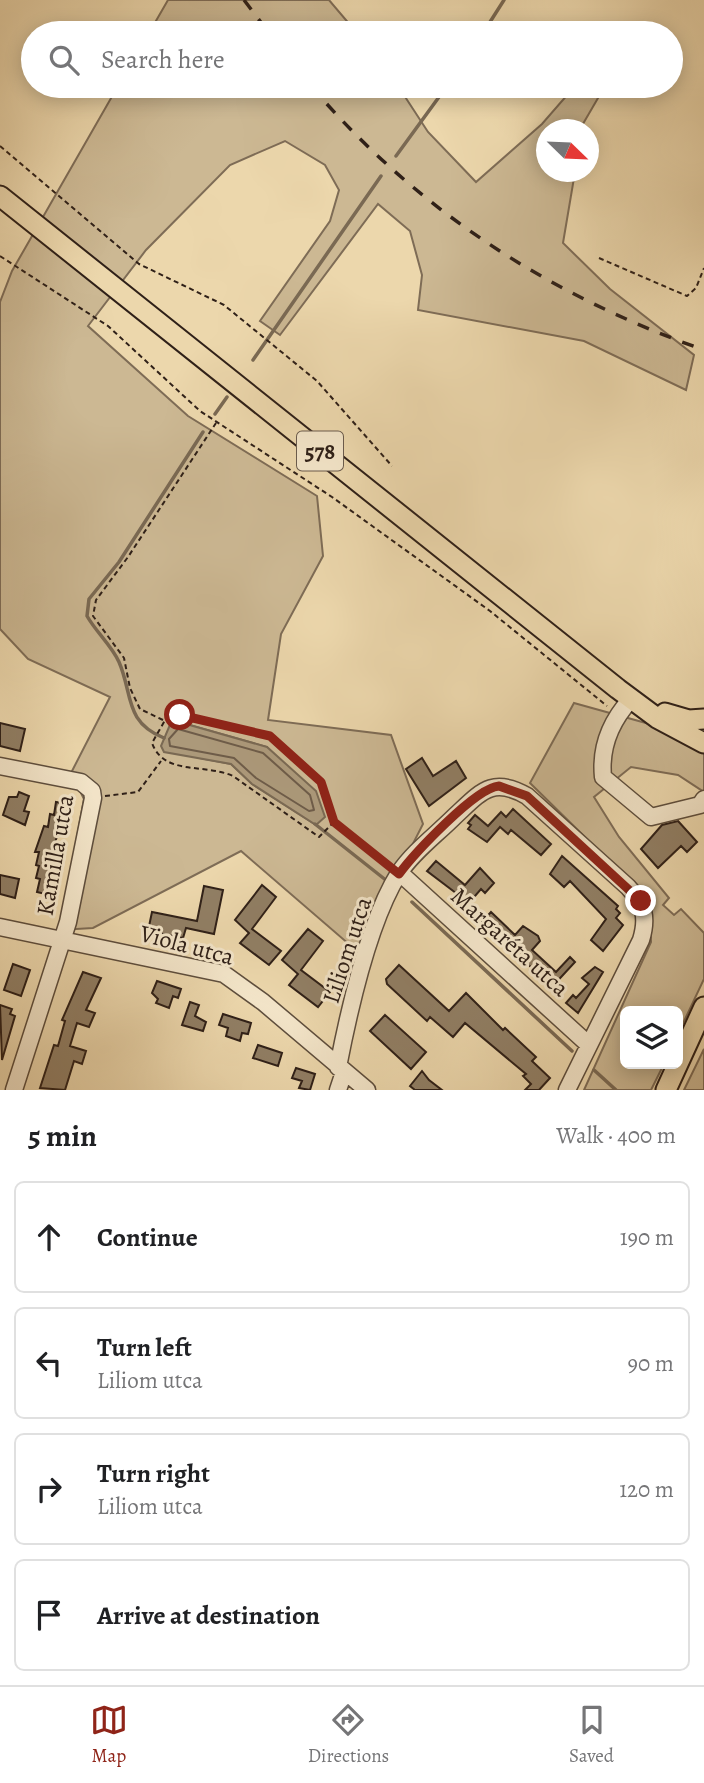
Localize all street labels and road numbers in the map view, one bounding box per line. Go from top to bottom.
road number: 578 [297,432,343,471]
street label: Kamilla utca [29,791,82,918]
street label: Margaréta utca [444,880,577,1004]
street label: Liliom utca [315,892,380,1007]
street label: Viola utca [135,917,238,973]

